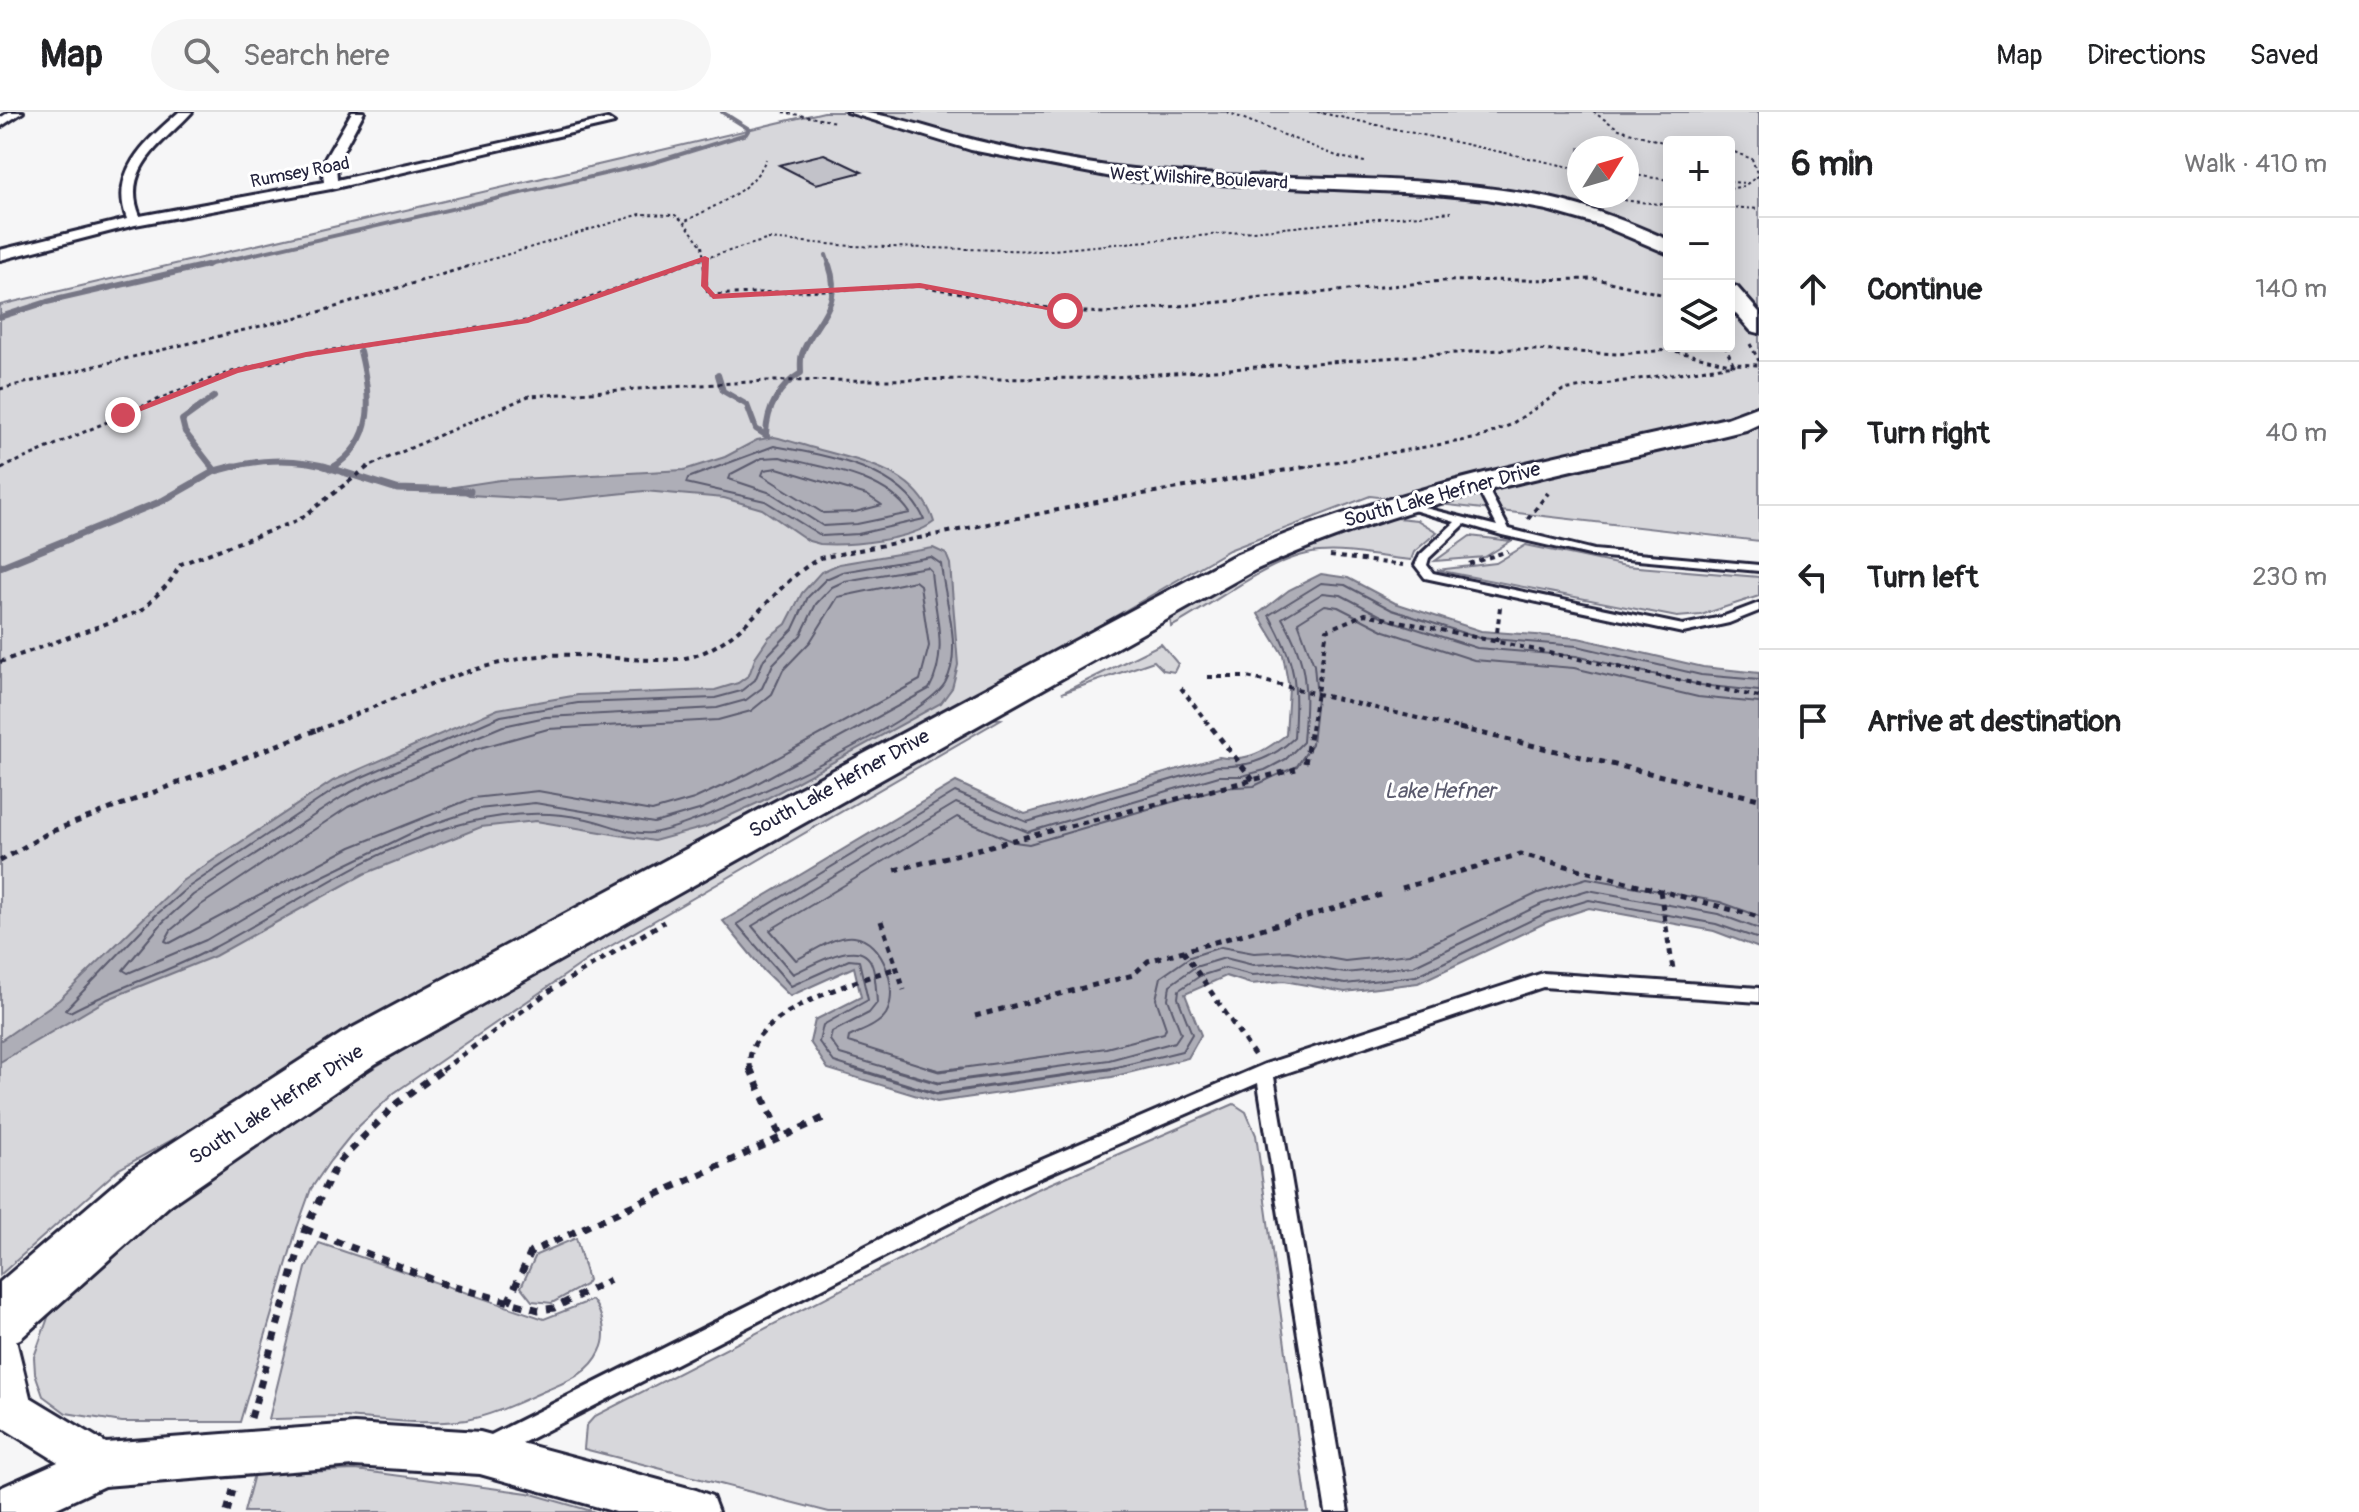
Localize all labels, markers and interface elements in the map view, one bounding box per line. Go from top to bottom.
search box [151,19,711,91]
text: Map [40,31,103,79]
icon: search [179,33,223,77]
text: Search here [243,37,390,74]
text: Map [1996,38,2043,73]
text: Directions [2087,38,2206,73]
text: Saved [2250,38,2319,73]
north arrow [1567,136,1639,208]
map controls [1663,136,1735,352]
button: + [1663,136,1735,208]
text: 6 min [1791,143,1873,186]
text: Walk · 410 m [2184,148,2327,180]
street label: Rumsey Road [249,152,352,193]
street label: West Wilshire Boulevard [1109,162,1289,195]
button: − [1663,208,1735,280]
icon: ahead [1791,267,1835,311]
text: Continue [1867,271,1982,308]
text: 140 m [2255,273,2327,305]
button: layers [1663,280,1735,352]
route start [1047,293,1083,329]
route end [105,397,141,433]
icon: right [1791,411,1835,455]
text: Turn right [1867,415,1990,452]
text: 40 m [2265,417,2327,449]
street label: South Lake Hefner Drive [1341,456,1543,533]
icon: left [1791,555,1835,599]
text: Turn left [1867,559,1978,596]
text: 230 m [2252,561,2327,593]
icon: arrive [1791,699,1835,743]
text: Arrive at destination [1867,703,2121,740]
street label: South Lake Hefner Drive [745,723,934,843]
water label: Lake Hefner [1384,777,1499,805]
street label: South Lake Hefner Drive [185,1039,368,1170]

